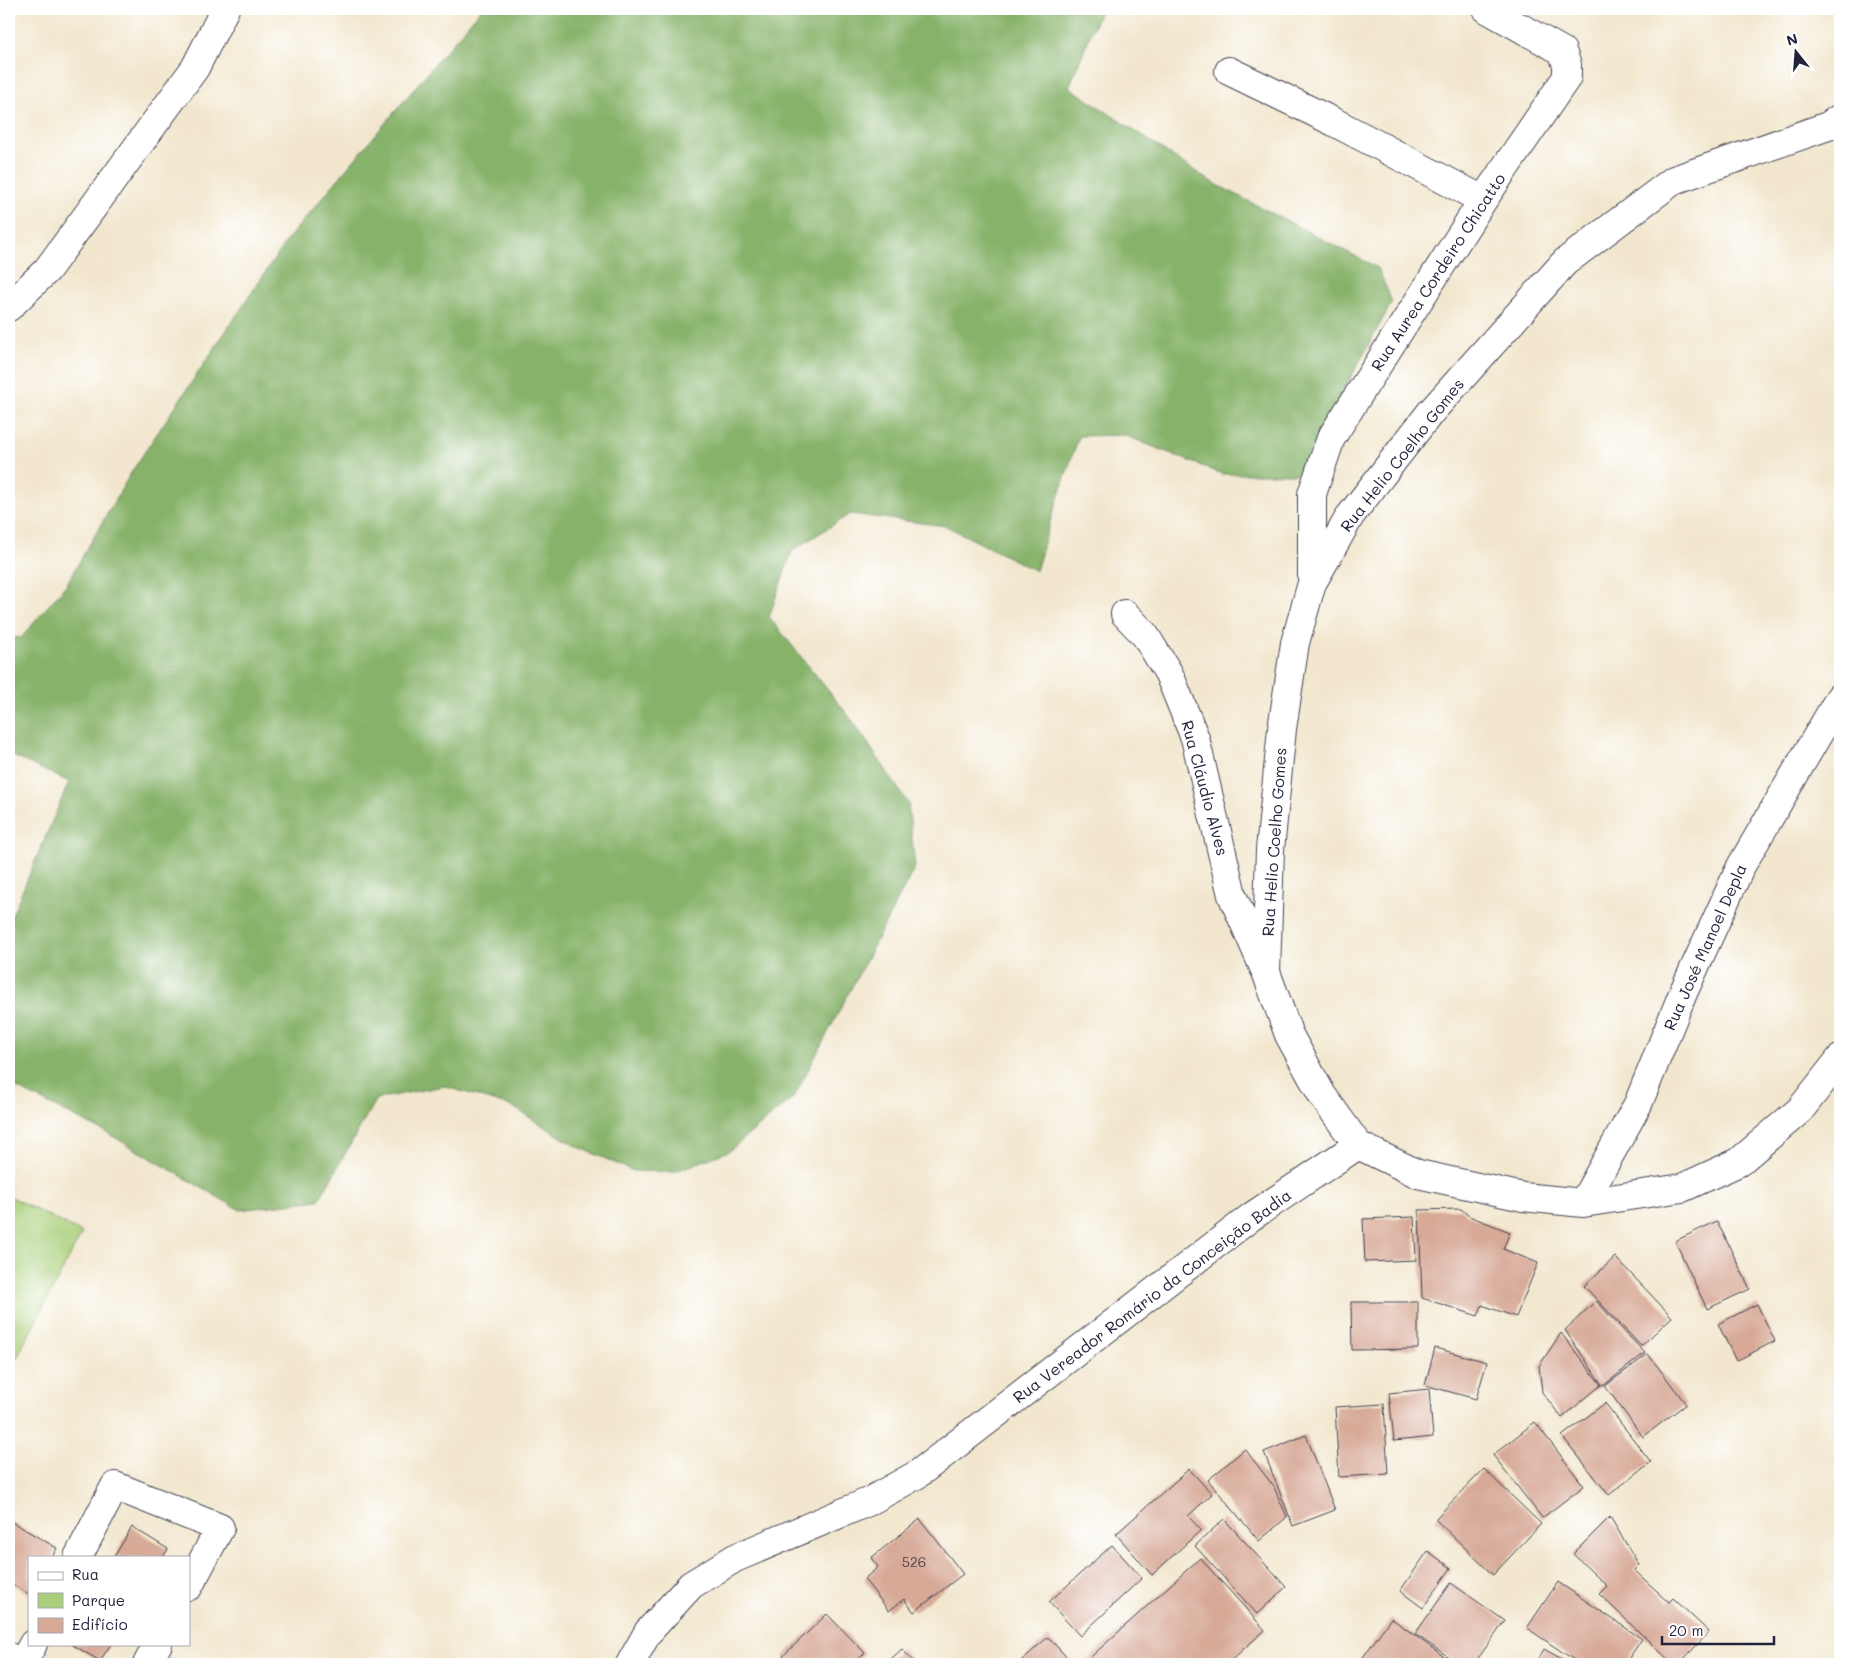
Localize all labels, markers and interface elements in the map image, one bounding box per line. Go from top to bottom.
north arrow [1772,28,1822,78]
text: N [1784,28,1800,50]
street label: Rua Aurea Cordeiro Chicatto [1366,169,1510,375]
street label: Rua Helio Coelho Gomes [1335,374,1468,536]
street label: Rua Cláudio Alves [1177,718,1234,858]
street label: Rua Helio Coelho Gomes [1256,747,1291,937]
street label: Rua José Manoel Depla [1658,860,1751,1033]
street label: Rua Vereador Romário da Conceição Badia [1008,1184,1295,1407]
house number: 526 [902,1552,926,1571]
legend [28,1556,190,1646]
text: Rua [72,1564,99,1584]
text: Parque [72,1590,125,1610]
scale bar [1662,1613,1774,1645]
text: Edifício [72,1614,128,1634]
text: 20 m [1669,1620,1703,1640]

